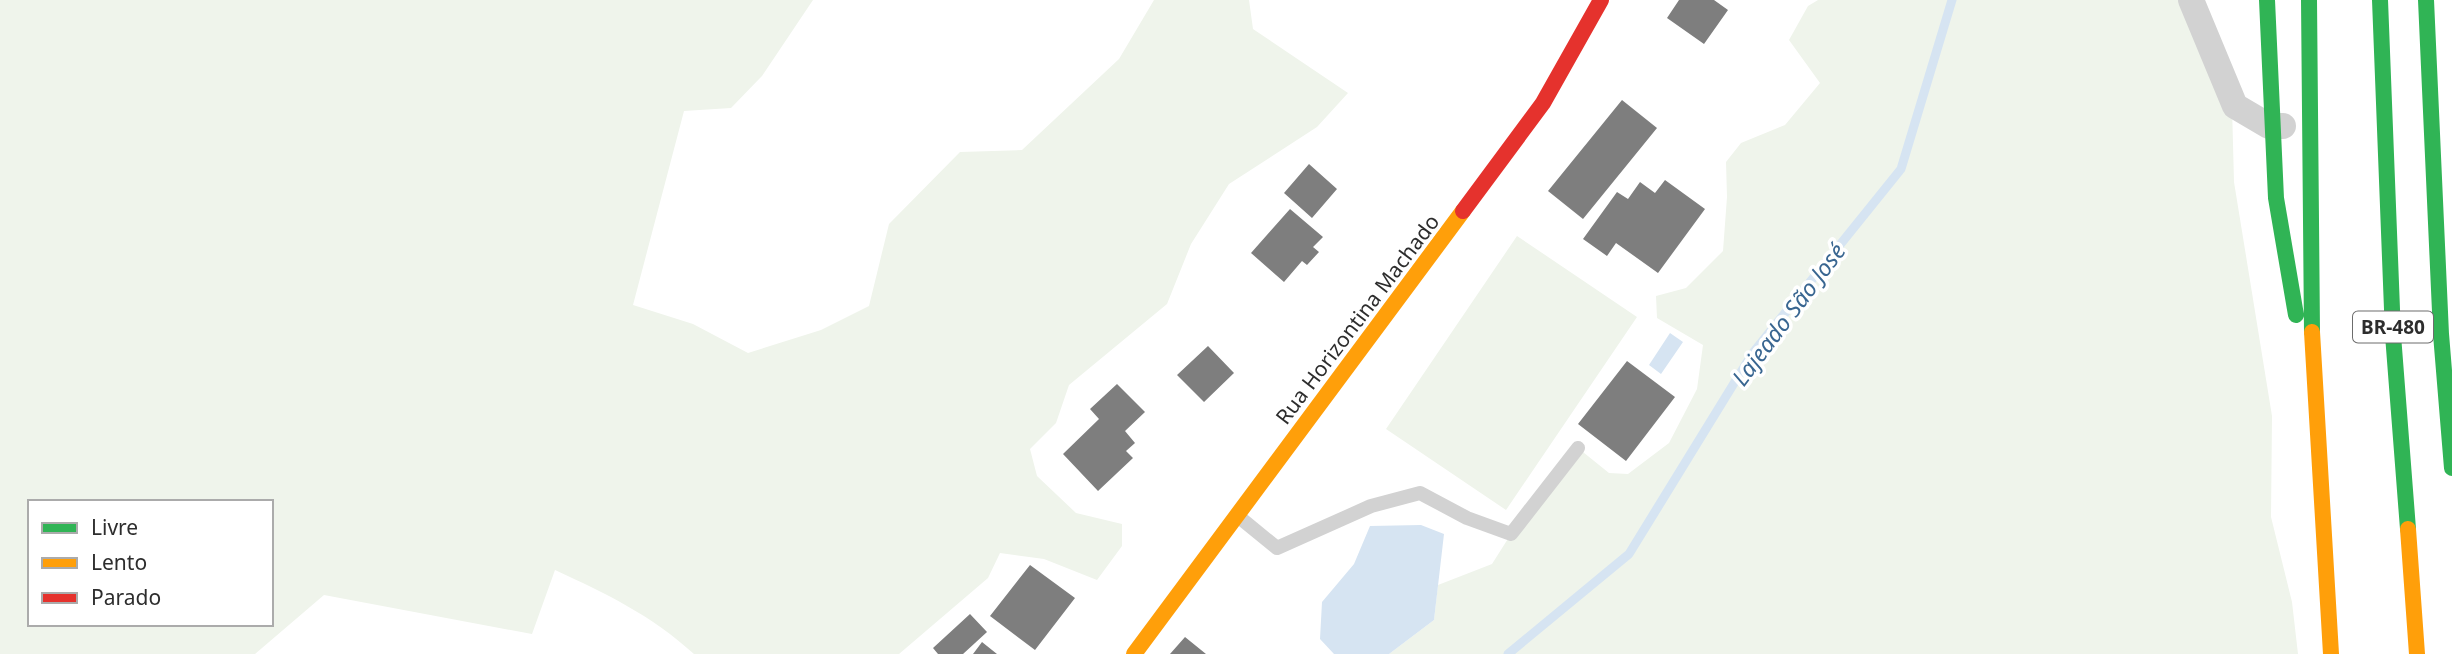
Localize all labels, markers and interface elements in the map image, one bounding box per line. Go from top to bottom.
street label: Rua Horizontina Machado [1269,208,1445,430]
water label: Lajeado São José [1724,236,1853,392]
road number: BR-480 [2353,312,2433,342]
legend [28,500,273,626]
text: Livre [91,513,138,541]
text: Lento [91,548,147,576]
text: Parado [91,583,161,611]

